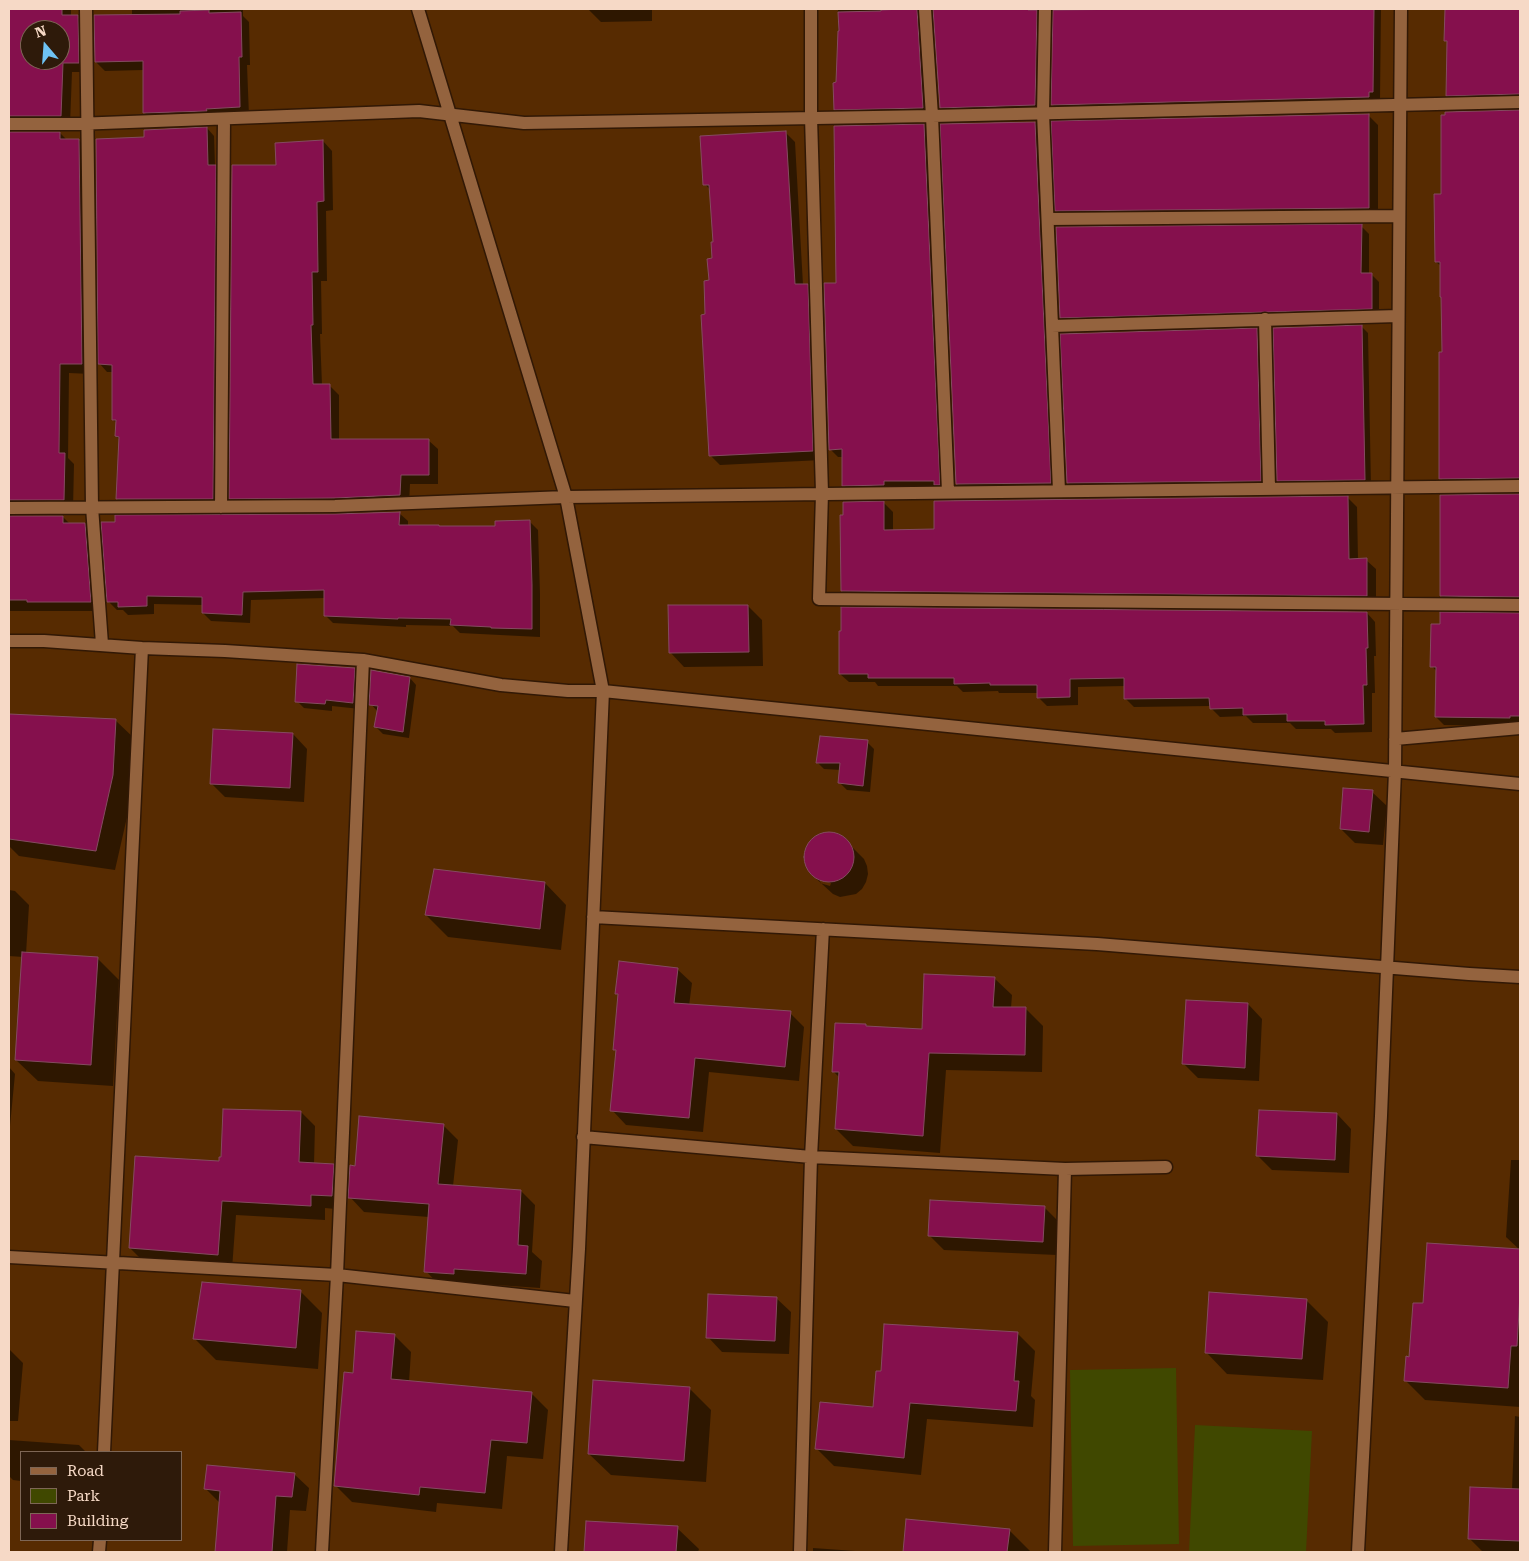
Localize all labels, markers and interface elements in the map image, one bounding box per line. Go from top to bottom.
north arrow [20,20,70,70]
text: N [33,22,48,41]
legend [20,1451,182,1541]
text: Road [67,1462,104,1480]
text: Park [67,1487,100,1505]
text: Building [67,1512,128,1530]

